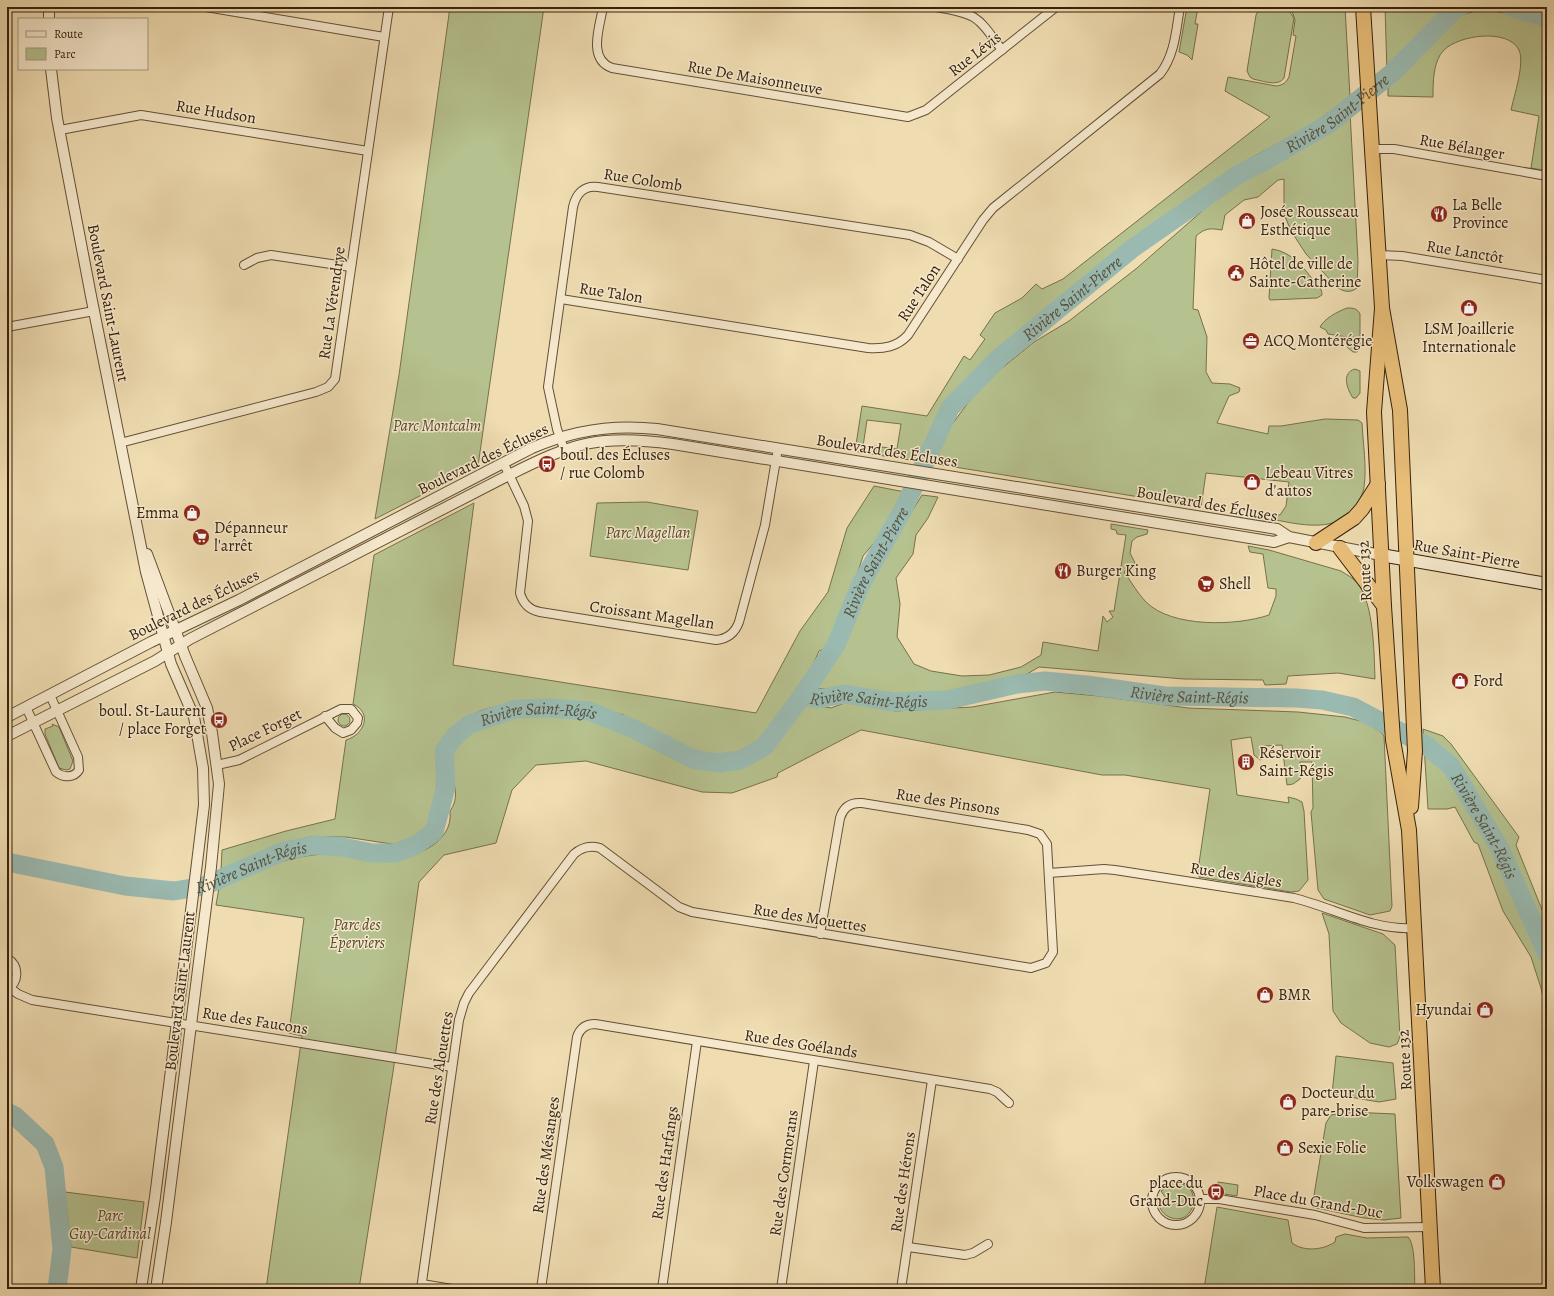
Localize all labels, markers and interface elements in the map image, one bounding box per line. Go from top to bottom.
legend [18,18,148,70]
text: Route [54,26,83,42]
street label: Rue Lévis [944,26,1006,82]
text: Parc [54,46,76,62]
street label: Rue De Maisonneuve [686,55,824,101]
water label: Rivière Saint-Pierre [1281,68,1394,158]
street label: Rue Hudson [174,95,258,129]
street label: Rue Bélanger [1418,129,1506,165]
street label: Rue Colomb [602,163,684,197]
place label: La Belle Province [1452,194,1508,234]
place label: Josée Rousseau Esthétique [1260,201,1359,241]
restaurant icon: La Belle Province [1429,204,1449,224]
shop icon: Josée Rousseau Esthétique [1237,211,1257,231]
street label: Boulevard Saint-Laurent [82,222,134,384]
street label: Rue Lanctôt [1425,235,1505,269]
street label: Rue La Vérendrye [313,245,351,361]
water label: Rivière Saint-Pierre [1017,250,1127,346]
place label: Hôtel de ville de Sainte-Catherine [1249,253,1361,293]
street label: Rue Talon [892,260,946,326]
public building icon: Hôtel de ville de Sainte-Catherine [1226,263,1246,283]
street label: Rue Talon [578,277,645,309]
shop icon: LSM Joaillerie Internationale [1459,298,1479,318]
place label: LSM Joaillerie Internationale [1422,318,1516,358]
place label: ACQ Montérégie [1263,330,1372,352]
office icon: ACQ Montérégie [1241,331,1261,351]
park label: Parc Montcalm [393,415,482,437]
street label: Boulevard des Écluses [414,418,552,500]
street label: Boulevard des Écluses [815,429,959,473]
place label: boul. des Écluses / rue Colomb [560,444,670,484]
bus stop icon: boul. des Écluses / rue Colomb [537,454,557,474]
place label: Lebeau Vitres d'autos [1265,462,1353,502]
shop icon: Lebeau Vitres d'autos [1242,472,1262,492]
street label: Boulevard des Écluses [1135,481,1279,527]
place label: Emma [136,502,180,524]
shop icon: Emma [182,503,202,523]
water label: Rivière Saint-Pierre [837,503,914,621]
place label: Dépanneur l'arrêt [214,517,288,557]
park label: Parc Magellan [606,522,691,544]
supermarket icon: Dépanneur l'arrêt [191,527,211,547]
street label: Rue Saint-Pierre [1412,534,1522,574]
street label: Route 132 [1352,539,1378,602]
place label: Burger King [1076,560,1156,582]
restaurant icon: Burger King [1053,561,1073,581]
street label: Boulevard des Écluses [125,564,263,646]
place label: Shell [1219,573,1251,595]
supermarket icon: Shell [1196,574,1216,594]
street label: Croissant Magellan [588,595,716,635]
place label: Ford [1473,670,1503,692]
shop icon: Ford [1450,671,1470,691]
water label: Rivière Saint-Régis [1129,680,1249,709]
water label: Rivière Saint-Régis [808,682,928,714]
water label: Rivière Saint-Régis [477,696,601,732]
place label: boul. St-Laurent / place Forget [99,700,206,740]
street label: Place Forget [225,703,305,757]
bus stop icon: boul. St-Laurent / place Forget [209,710,229,730]
place label: Réservoir Saint-Régis [1259,742,1334,782]
building icon: Réservoir Saint-Régis [1236,752,1256,772]
water label: Rivière Saint-Régis [1446,768,1523,883]
street label: Rue des Pinsons [894,783,1002,821]
water label: Rivière Saint-Régis [194,835,309,899]
street label: Rue des Aigles [1188,857,1284,893]
street label: Rue des Mouettes [752,898,868,938]
street label: Boulevard Saint-Laurent [159,910,201,1072]
park label: Parc des Éperviers [329,914,385,954]
place label: BMR [1278,984,1311,1006]
shop icon: BMR [1255,985,1275,1005]
place label: Hyundai [1415,999,1472,1021]
shop icon: Hyundai [1475,1000,1495,1020]
street label: Rue des Faucons [200,1002,310,1040]
street label: Rue des Alouettes [419,1010,459,1126]
street label: Rue des Goélands [743,1024,859,1064]
street label: Route 132 [1392,1028,1418,1091]
place label: Docteur du pare-brise [1301,1082,1375,1122]
shop icon: Docteur du pare-brise [1278,1092,1298,1112]
street label: Rue des Mésanges [527,1095,565,1215]
street label: Rue des Harfangs [646,1105,684,1221]
street label: Rue des Cormorans [764,1108,804,1238]
street label: Rue des Hérons [885,1130,921,1234]
place label: Sexie Folie [1298,1137,1366,1159]
shop icon: Sexie Folie [1275,1138,1295,1158]
place label: Volkswagen [1406,1171,1484,1193]
place label: place du Grand-Duc [1130,1172,1203,1212]
shop icon: Volkswagen [1487,1172,1507,1192]
street label: Place du Grand-Duc [1252,1180,1385,1224]
bus stop icon: place du Grand-Duc [1206,1182,1226,1202]
park label: Parc Guy-Cardinal [69,1205,151,1245]

